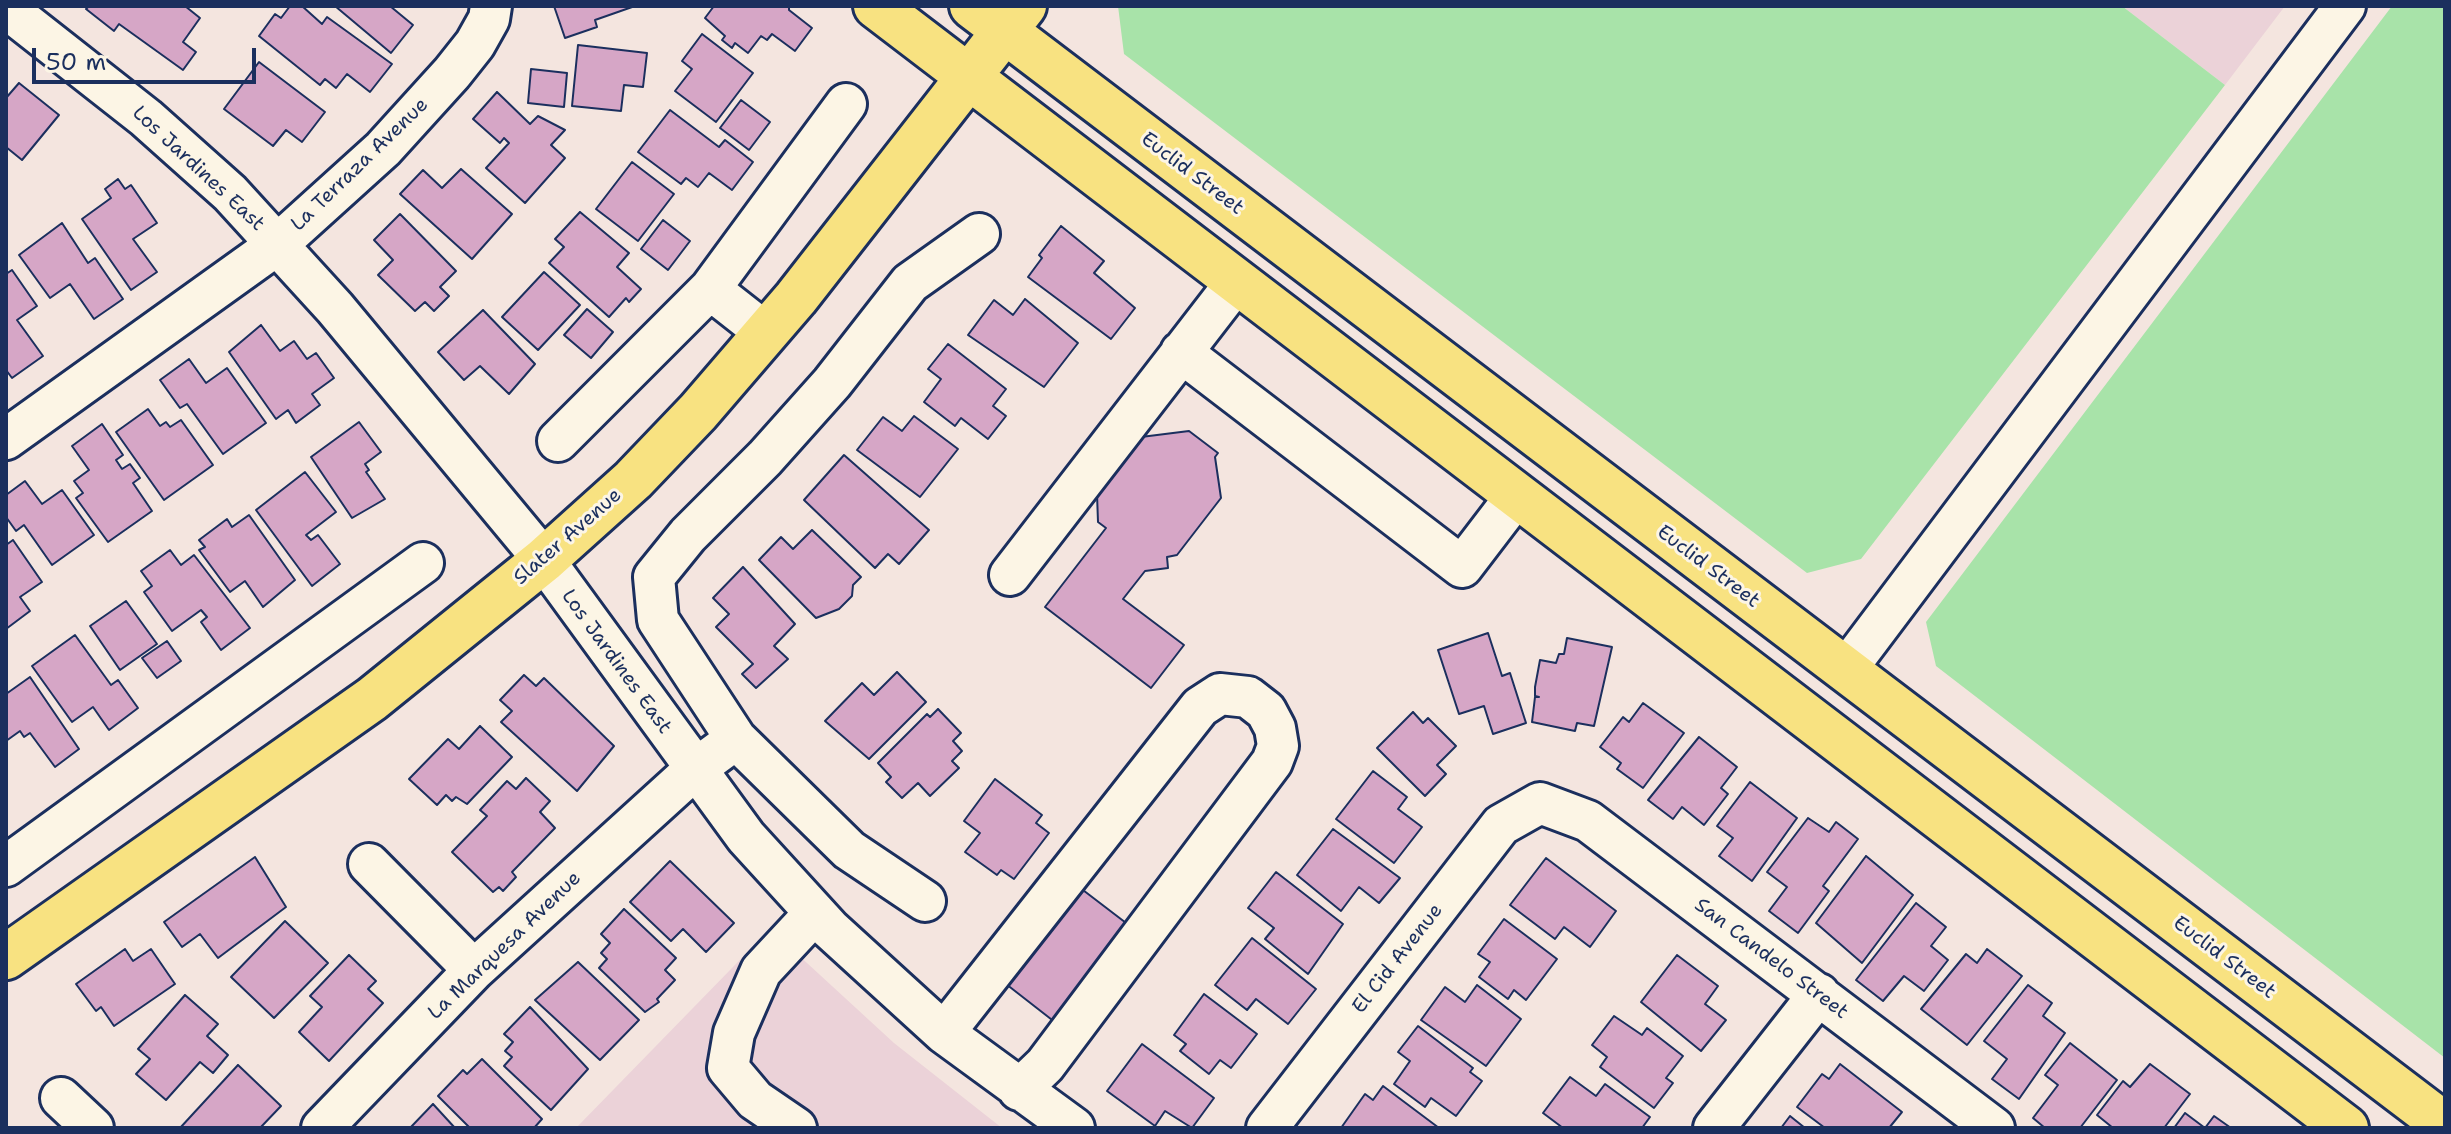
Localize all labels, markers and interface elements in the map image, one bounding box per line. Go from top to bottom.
scale bar [36,32,260,82]
text: 50 m [46,46,106,78]
street label: La Terraza Avenue [286,93,434,237]
street label: Los Jardines East [127,101,269,237]
street label: Euclid Street [1136,128,1248,220]
street label: Slater Avenue [509,484,627,590]
street label: Euclid Street [1652,521,1764,613]
street label: Los Jardines East [556,585,676,739]
street label: La Marquesa Avenue [424,867,586,1025]
street label: San Candelo Street [1689,893,1853,1025]
street label: El Cid Avenue [1348,899,1448,1019]
street label: Euclid Street [2168,912,2280,1004]

